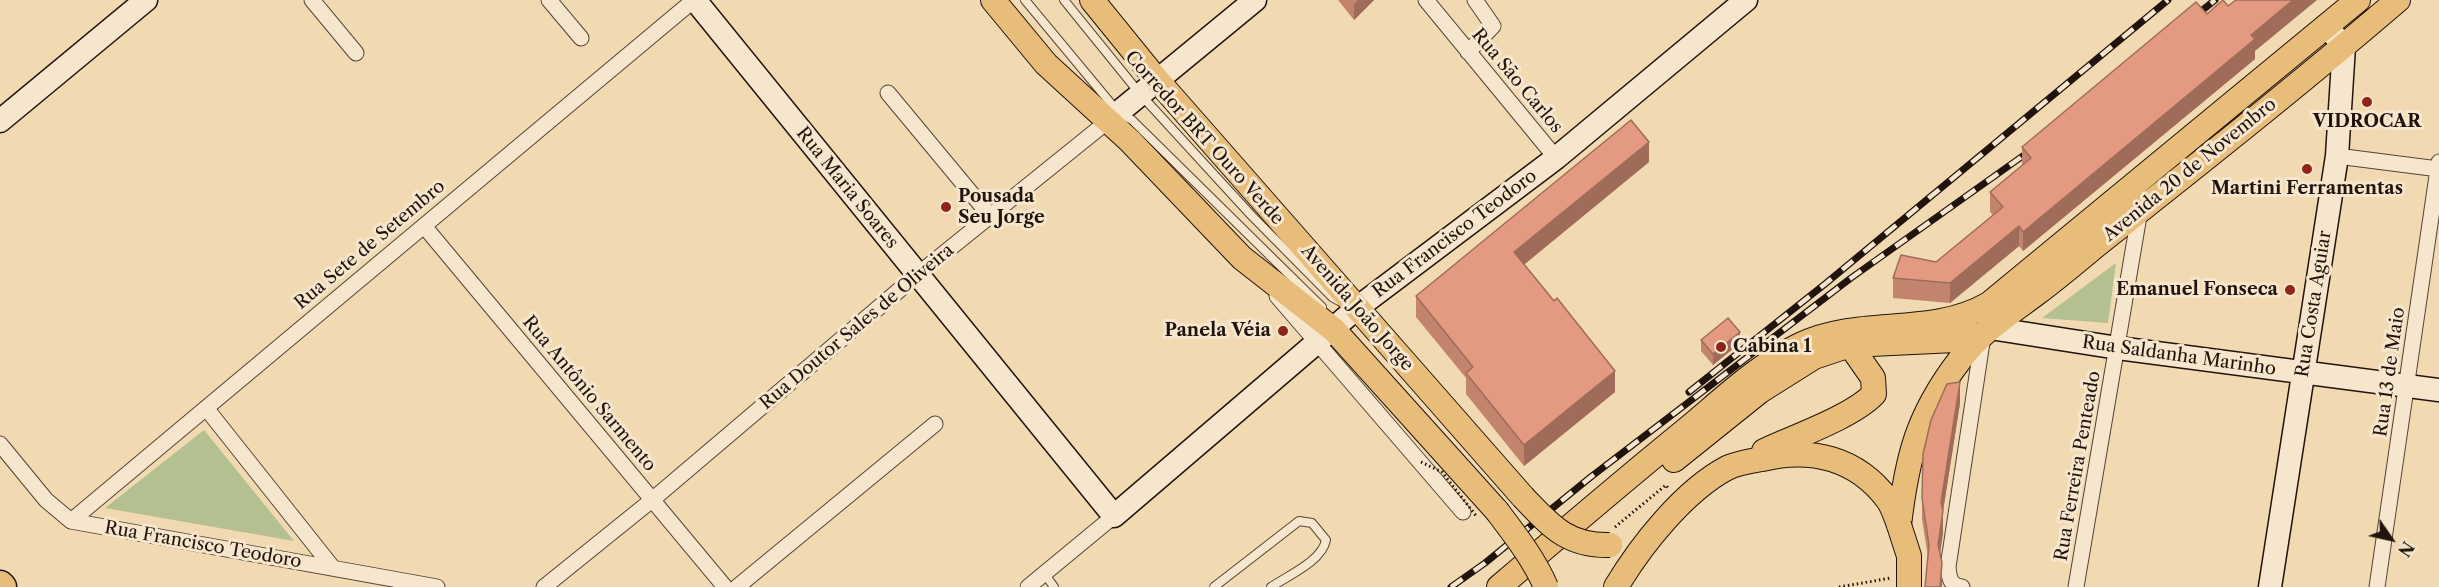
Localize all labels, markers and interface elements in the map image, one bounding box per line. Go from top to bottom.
street label: Rua São Carlos [1467,24,1567,138]
street label: Corredor BRT Ouro Verde [1120,46,1288,230]
street label: Avenida 20 de Novembro [2099,94,2281,246]
marker: VIDROCAR [2360,95,2374,109]
place label: VIDROCAR [2313,111,2421,133]
street label: Rua Maria Soares [791,123,903,253]
marker: Martini Ferramentas [2300,162,2314,176]
street label: Rua Francisco Teodoro [1369,165,1541,303]
street label: Rua Sete de Setembro [290,176,450,314]
place label: Martini Ferramentas [2211,178,2403,200]
place label: Pousada Seu Jorge [958,186,1045,228]
marker: Pousada Seu Jorge [939,200,953,214]
street label: Rua Costa Aguiar [2292,229,2336,379]
street label: Rua Doutor Sales de Oliveira [756,240,958,414]
street label: Avenida João Jorge [1296,240,1418,376]
place label: Emanuel Fonseca [2116,279,2278,301]
marker: Emanuel Fonseca [2283,283,2297,297]
street label: Rua 13 de Maio [2370,306,2410,438]
street label: Rua Antônio Sarmento [518,312,660,476]
place label: Panela Véia [1164,320,1271,342]
marker: Panela Véia [1276,324,1290,338]
street label: Rua Saldanha Marinho [2081,332,2277,380]
place label: Cabina 1 [1733,336,1811,358]
marker: Cabina 1 [1714,340,1728,354]
street label: Rua Ferreira Penteado [2051,369,2105,563]
north arrow [2361,509,2421,569]
street label: Rua Francisco Teodoro [103,517,303,573]
text: N [2394,538,2418,560]

